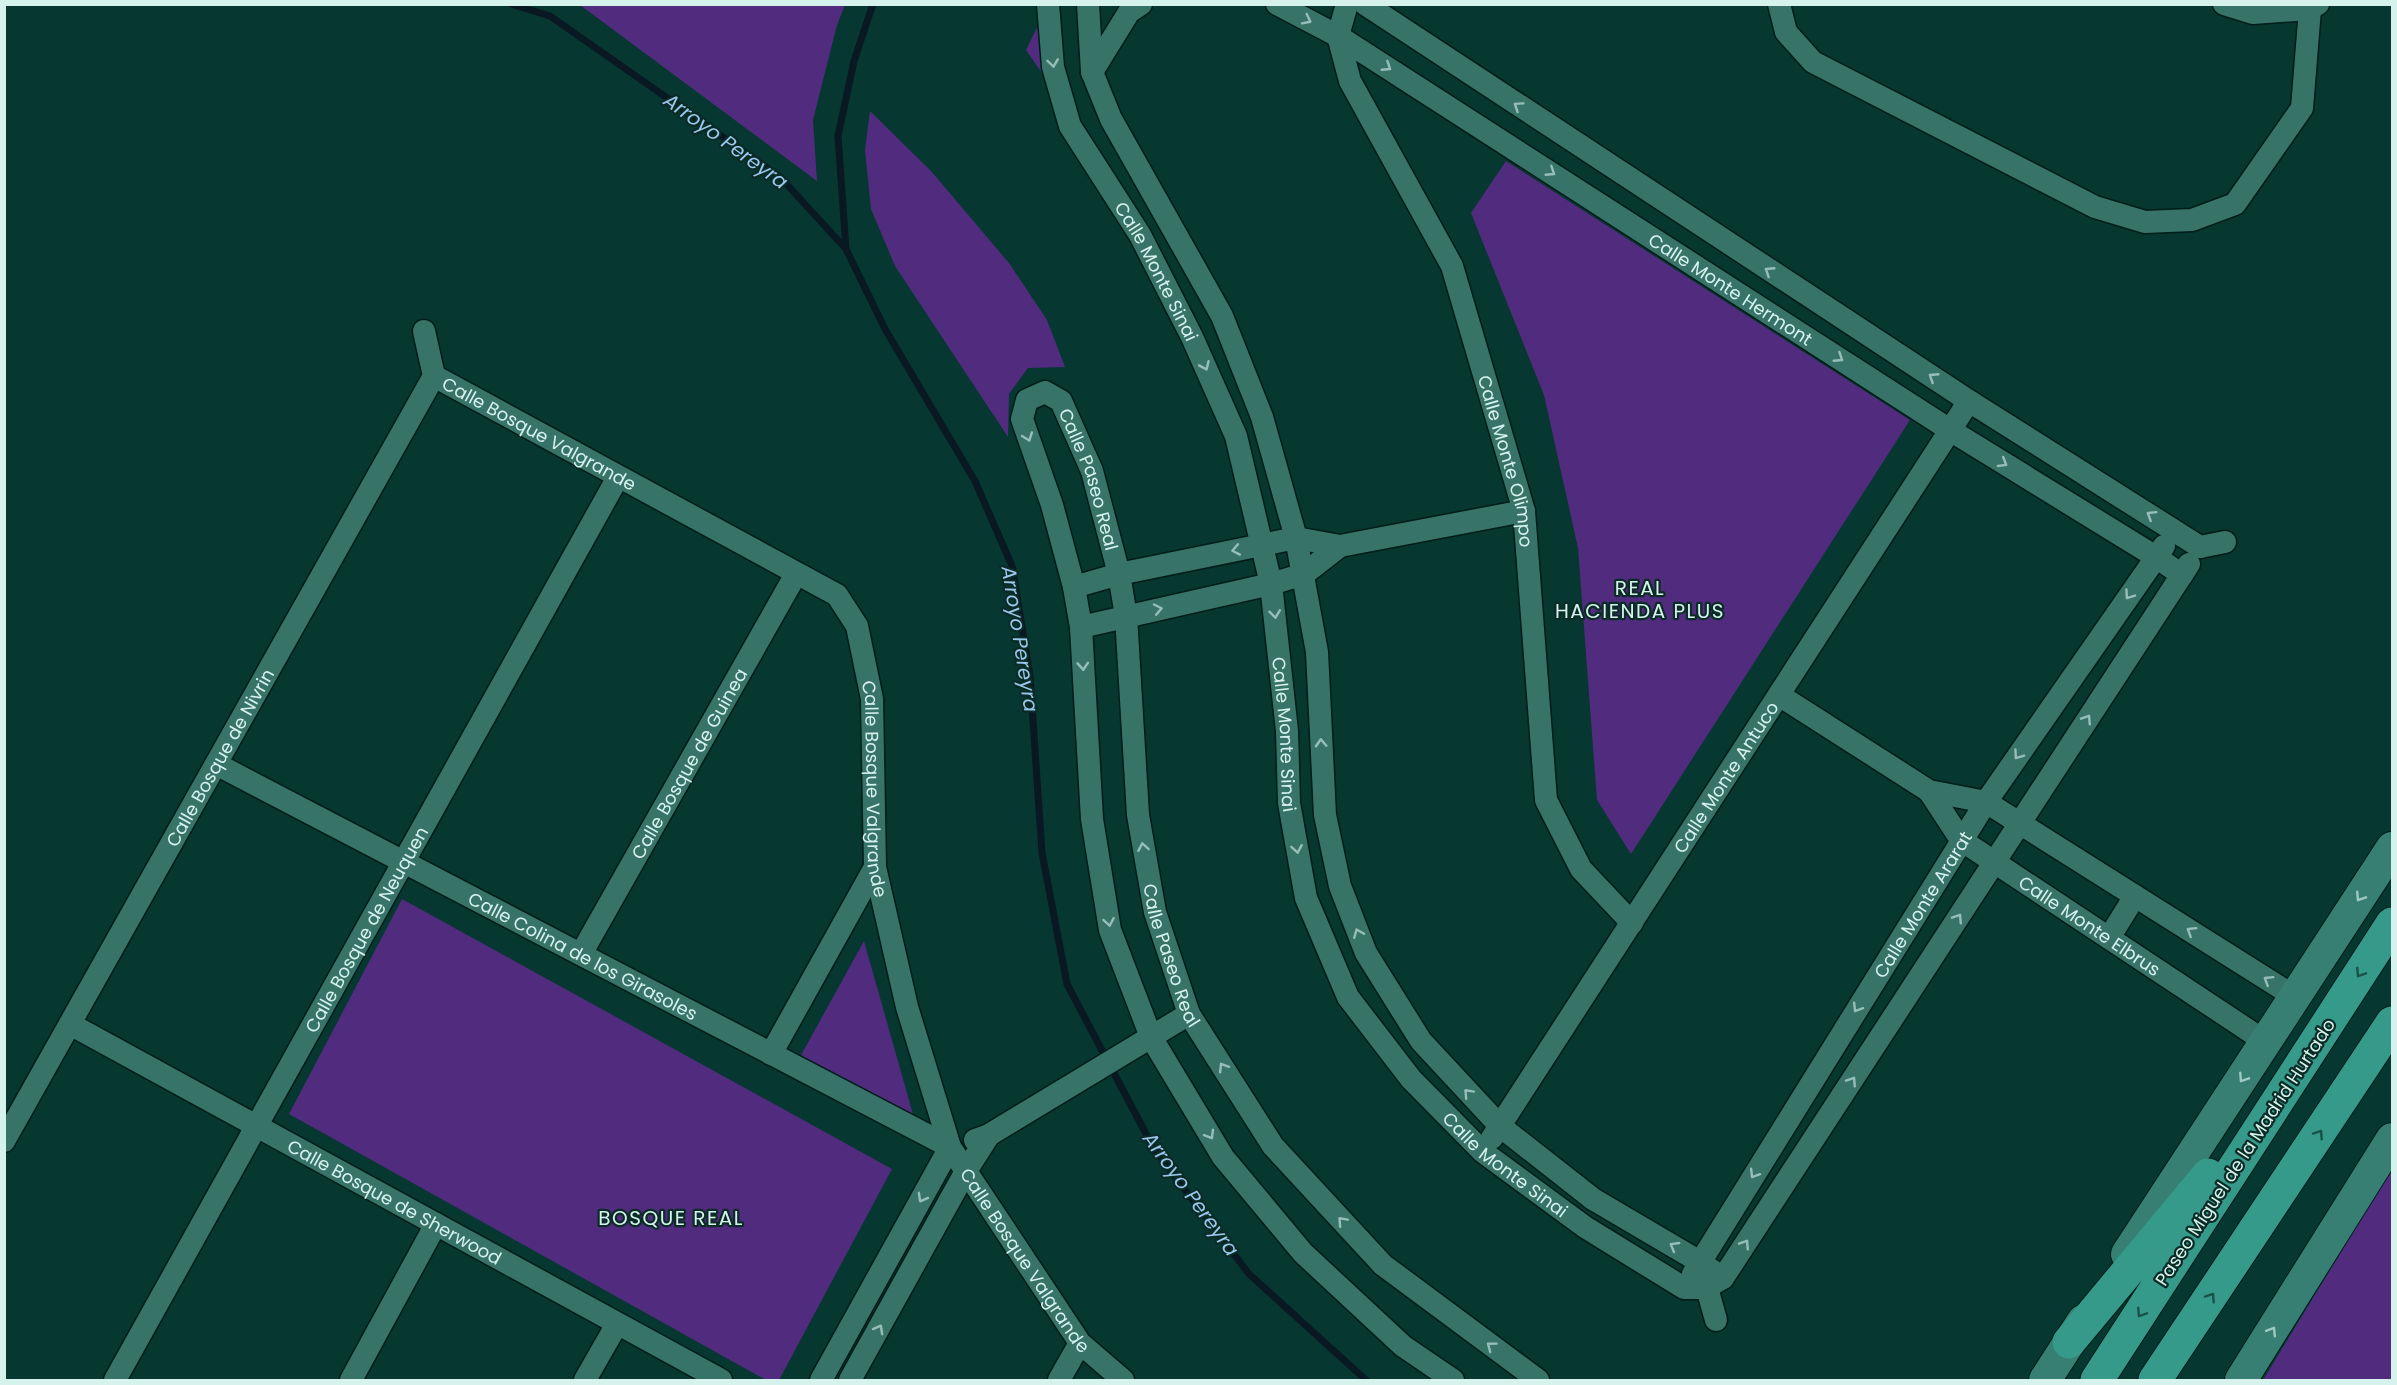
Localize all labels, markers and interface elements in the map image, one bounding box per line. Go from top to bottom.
one-way arrow [1301,13,1312,24]
one-way arrow [1047,58,1059,67]
one-way arrow [1381,60,1391,72]
water label: Arroyo Pereyra [657,86,794,196]
one-way arrow [1514,102,1525,113]
one-way arrow [1545,165,1556,176]
street label: Calle Monte Sinai [1109,196,1205,345]
street label: Calle Monte Hermont [1644,227,1818,351]
one-way arrow [1765,266,1775,278]
one-way arrow [1832,351,1843,362]
one-way arrow [1198,360,1210,371]
street label: Calle Bosque Valgrande [438,370,641,496]
street label: Calle Monte Olimpo [1472,372,1539,548]
one-way arrow [1929,373,1940,384]
street label: Calle Paseo Real [1053,404,1125,553]
one-way arrow [1020,431,1033,441]
one-way arrow [1997,455,2007,467]
one-way arrow [2147,510,2157,522]
one-way arrow [1231,543,1240,555]
water label: Arroyo Pereyra [994,563,1045,714]
district label: REAL HACIENDA PLUS [1555,574,1725,625]
one-way arrow [2125,589,2136,600]
one-way arrow [1153,603,1163,616]
one-way arrow [1269,609,1281,618]
street label: Calle Monte Sinai [1267,656,1303,814]
one-way arrow [1077,661,1090,670]
street label: Calle Bosque de Guinea [625,663,753,863]
street label: Calle Bosque de Nivrin [160,664,280,851]
street label: Calle Bosque Valgrande [856,678,894,900]
street label: Calle Monte Antuco [1667,696,1784,858]
one-way arrow [2080,715,2091,726]
one-way arrow [1315,739,1328,748]
one-way arrow [2014,749,2025,760]
street label: Calle Bosque de Neuquen [299,822,434,1037]
street label: Calle Monte Ararat [1867,826,1977,983]
one-way arrow [1138,842,1150,851]
one-way arrow [1290,844,1303,854]
street label: Calle Monte Elbrus [2014,869,2166,981]
street label: Calle Paseo Real [1138,882,1207,1032]
street label: Calle Colina de los Girasoles [464,885,702,1026]
one-way arrow [2357,890,2368,901]
one-way arrow [1951,914,1963,924]
one-way arrow [1102,917,1115,927]
one-way arrow [2187,927,2197,939]
one-way arrow [1353,929,1365,940]
one-way arrow [2356,967,2368,977]
one-way arrow [2264,975,2274,987]
one-way arrow [1853,1002,1865,1012]
street label: Paseo Miguel de la Madrid Hurtado [2149,1013,2341,1291]
one-way arrow [1218,1063,1230,1073]
one-way arrow [2239,1071,2250,1082]
one-way arrow [1844,1077,1856,1087]
one-way arrow [1465,1089,1476,1100]
street label: Calle Monte Sinai [1437,1106,1573,1223]
water label: Arroyo Pereyra [1136,1125,1246,1262]
one-way arrow [1203,1129,1214,1139]
one-way arrow [2312,1130,2323,1141]
street label: Calle Bosque de Sherwood [283,1133,506,1270]
street label: Calle Bosque Valgrande [955,1163,1095,1359]
one-way arrow [1750,1168,1762,1178]
one-way arrow [918,1192,929,1203]
district label: BOSQUE REAL [598,1204,744,1232]
one-way arrow [1338,1217,1349,1227]
one-way arrow [1738,1240,1749,1251]
one-way arrow [1670,1242,1680,1254]
one-way arrow [2204,1293,2215,1304]
one-way arrow [2136,1307,2148,1317]
one-way arrow [871,1325,883,1335]
one-way arrow [2264,1327,2276,1337]
one-way arrow [1486,1342,1497,1353]

